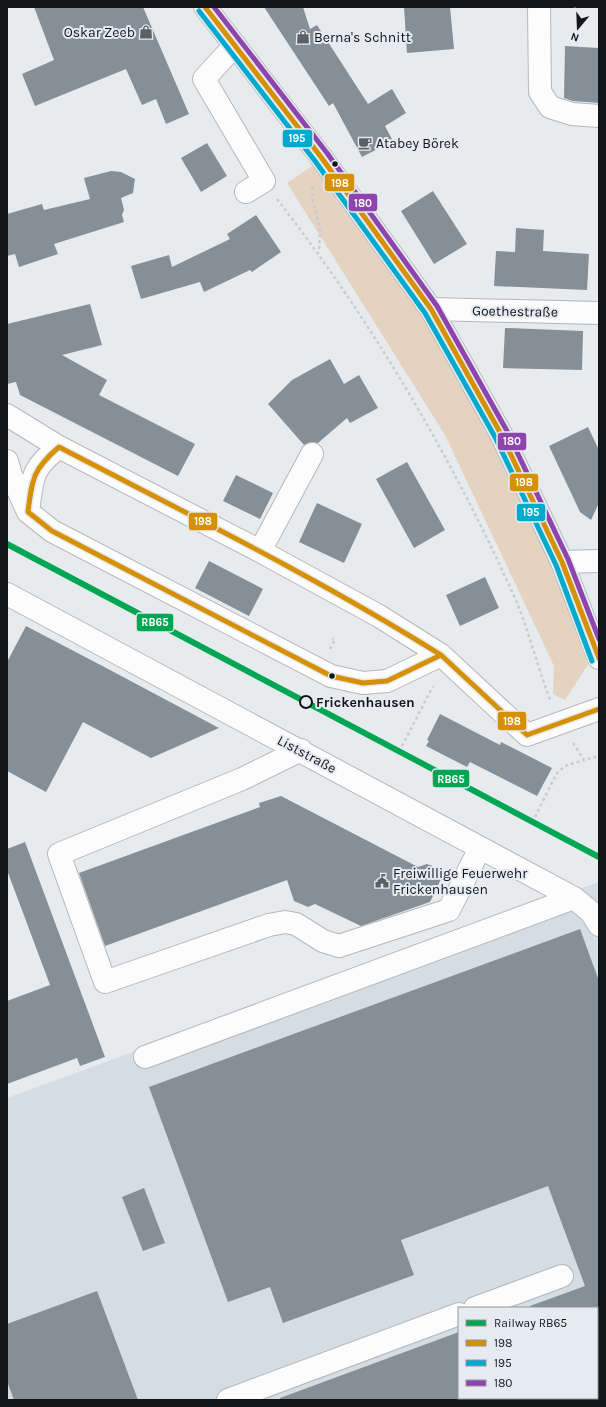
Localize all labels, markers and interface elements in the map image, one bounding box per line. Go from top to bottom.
north arrow [558,8,598,48]
place label: Oskar Zeeb [64,24,135,41]
shop icon: Oskar Zeeb [138,24,154,40]
shop icon: Berna's Schnitt [295,29,311,45]
place label: Berna's Schnitt [314,29,411,46]
text: N [569,30,581,44]
line badge: 195 [282,129,313,148]
text: 195 [288,132,306,145]
cafe icon: Atabey Börek [357,135,373,151]
place label: Atabey Börek [376,135,459,152]
unlabelled marker [330,159,340,169]
line badge: 198 [324,173,355,192]
text: 198 [331,177,349,190]
line badge: 180 [348,193,378,212]
text: 180 [354,197,372,210]
street label: Goethestraße [472,302,558,321]
line badge: 180 [497,432,527,451]
text: 180 [503,435,521,448]
line badge: 198 [509,473,539,492]
text: 198 [515,476,533,489]
line badge: 195 [516,503,546,522]
text: 195 [522,506,540,519]
line badge: 198 [188,512,218,531]
text: 198 [194,515,212,528]
line badge: RB65 [136,613,174,632]
text: RB65 [141,616,169,629]
unlabelled marker [327,671,337,681]
place label: Frickenhausen [316,694,415,711]
marker: Frickenhausen [299,695,313,709]
line badge: 198 [497,711,527,731]
text: 198 [503,715,521,728]
street label: Liststraße [274,732,339,777]
line badge: RB65 [432,769,470,788]
text: RB65 [437,773,465,786]
place label: Freiwillige Feuerwehr Frickenhausen [393,865,528,898]
public building icon: Freiwillige Feuerwehr Frickenhausen [374,873,390,889]
legend [458,1307,598,1399]
text: Railway RB65 [494,1316,567,1330]
text: 198 [494,1336,512,1350]
text: 195 [494,1356,512,1370]
text: 180 [494,1376,512,1390]

